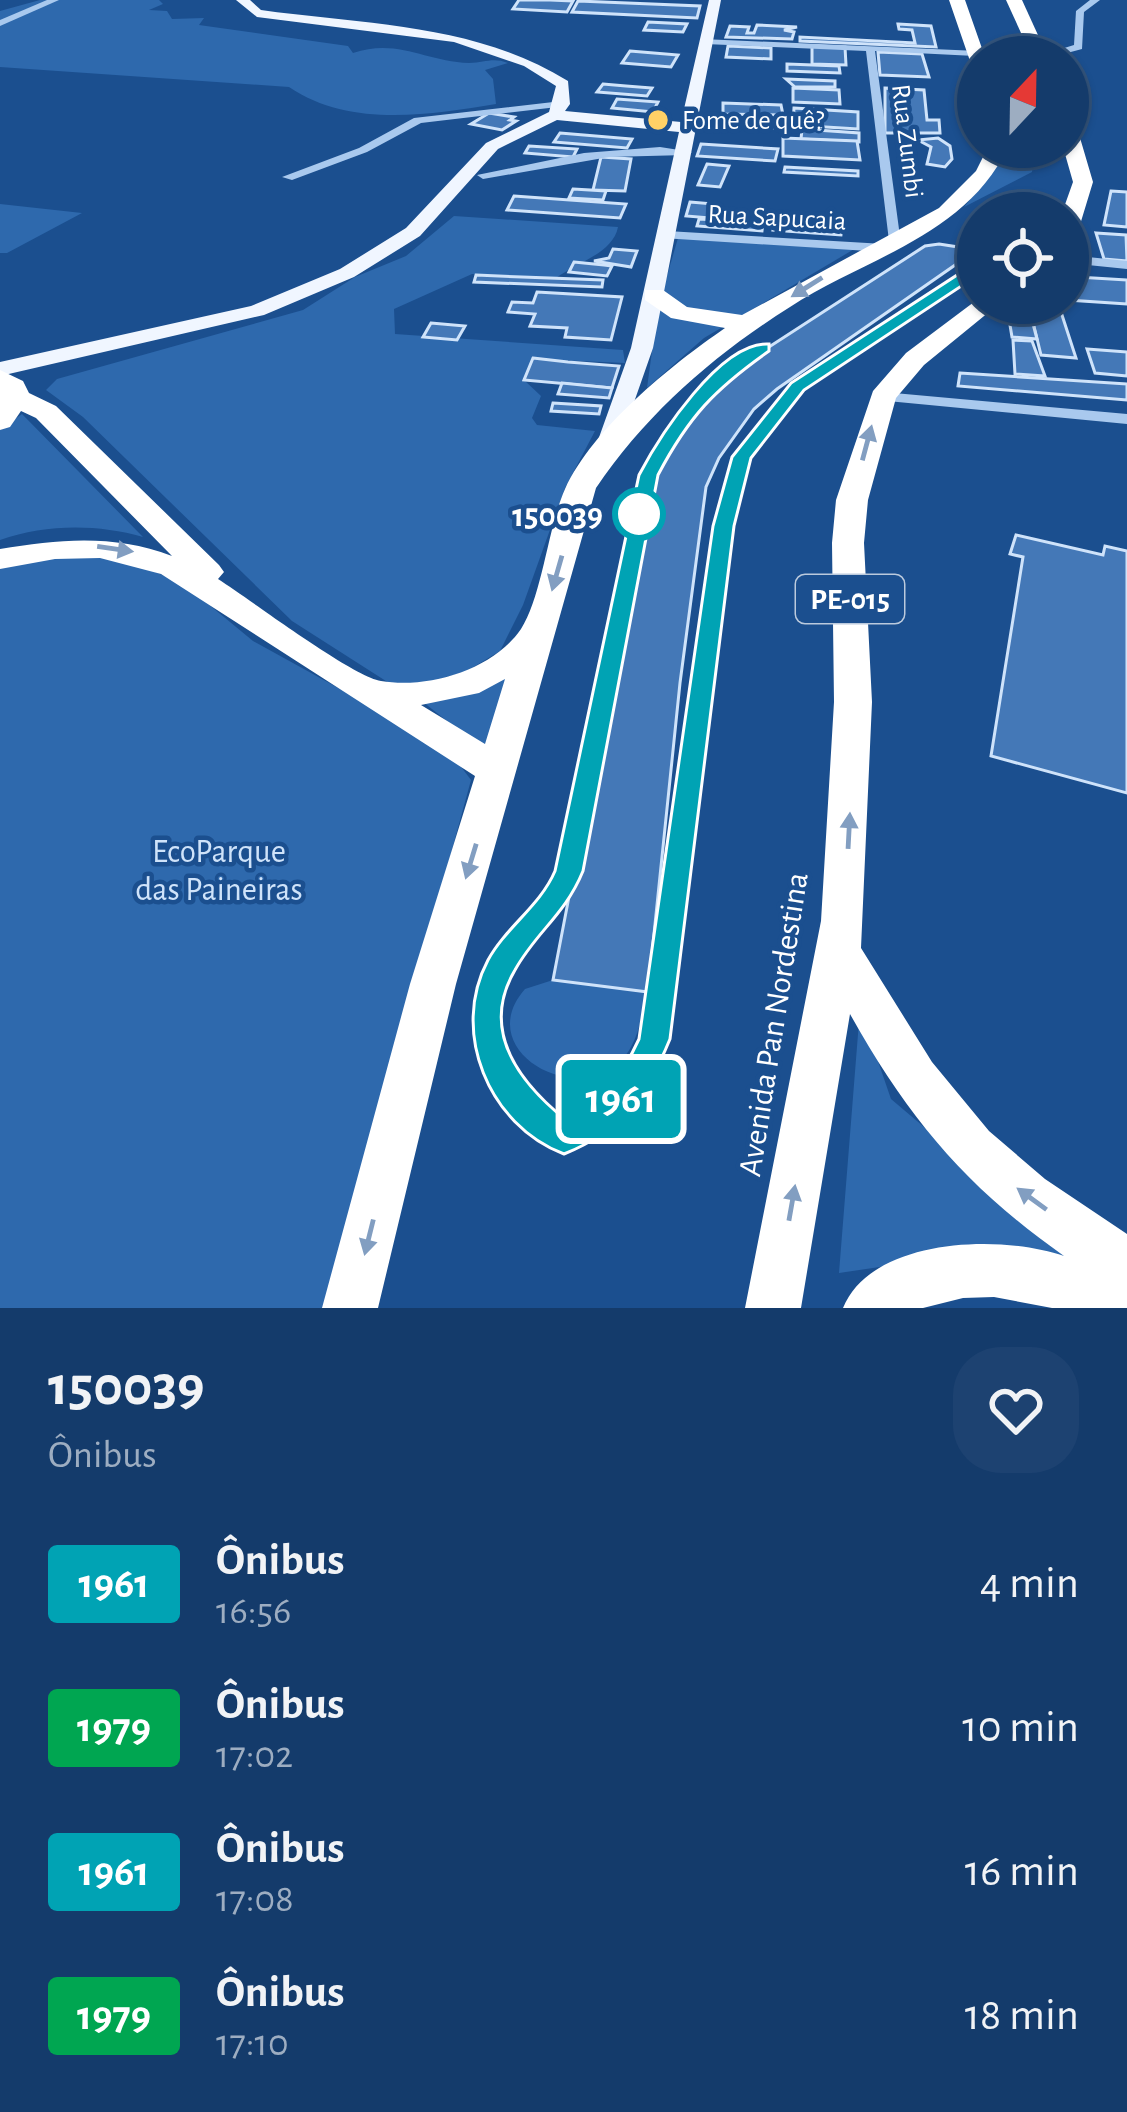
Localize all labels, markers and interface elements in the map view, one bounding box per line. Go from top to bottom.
north arrow [957,36,1089,168]
map controls [957,36,1089,324]
street label: Rua Zumbi [887,83,928,200]
marker: Fome de quê? [645,107,671,133]
place label: Fome de quê? [682,107,825,134]
button: locate [957,192,1089,324]
street label: Rua Sapucaia [707,200,847,235]
one-way arrow [790,276,824,297]
one-way arrow [858,424,877,461]
marker: 150039 [614,489,664,539]
place label: 150039 [512,500,603,533]
one-way arrow [97,540,135,559]
one-way arrow [546,555,565,592]
road number: PE-015 [796,575,904,623]
one-way arrow [840,811,859,849]
park label: EcoParque das Paineiras [135,836,303,907]
one-way arrow [461,843,479,880]
street label: Avenida Pan Nordestina [734,870,815,1179]
line badge: 1961 [537,1060,705,1138]
text: 1961 [586,1078,656,1120]
one-way arrow [783,1184,801,1222]
one-way arrow [1016,1187,1048,1211]
one-way arrow [358,1219,377,1256]
button: heart [953,1347,1079,1473]
text: 150039 [48,1358,205,1415]
text: Ônibus [48,1436,157,1475]
text: Ônibus [216,1538,345,1583]
text: 4 min [980,1561,1079,1606]
text: 1961 [79,1563,149,1605]
text: 16:56 [216,1592,291,1631]
text: Ônibus [216,1682,345,1727]
text: 10 min [962,1705,1079,1750]
text: 1979 [77,1707,151,1749]
text: 17:02 [216,1736,293,1775]
text: Ônibus [216,1826,345,1871]
text: 16 min [965,1849,1079,1894]
text: 1961 [79,1851,149,1893]
text: 17:08 [216,1880,294,1919]
text: Ônibus [216,1970,345,2015]
text: 18 min [965,1993,1079,2038]
text: 1979 [77,1995,151,2037]
text: 17:10 [216,2024,289,2063]

